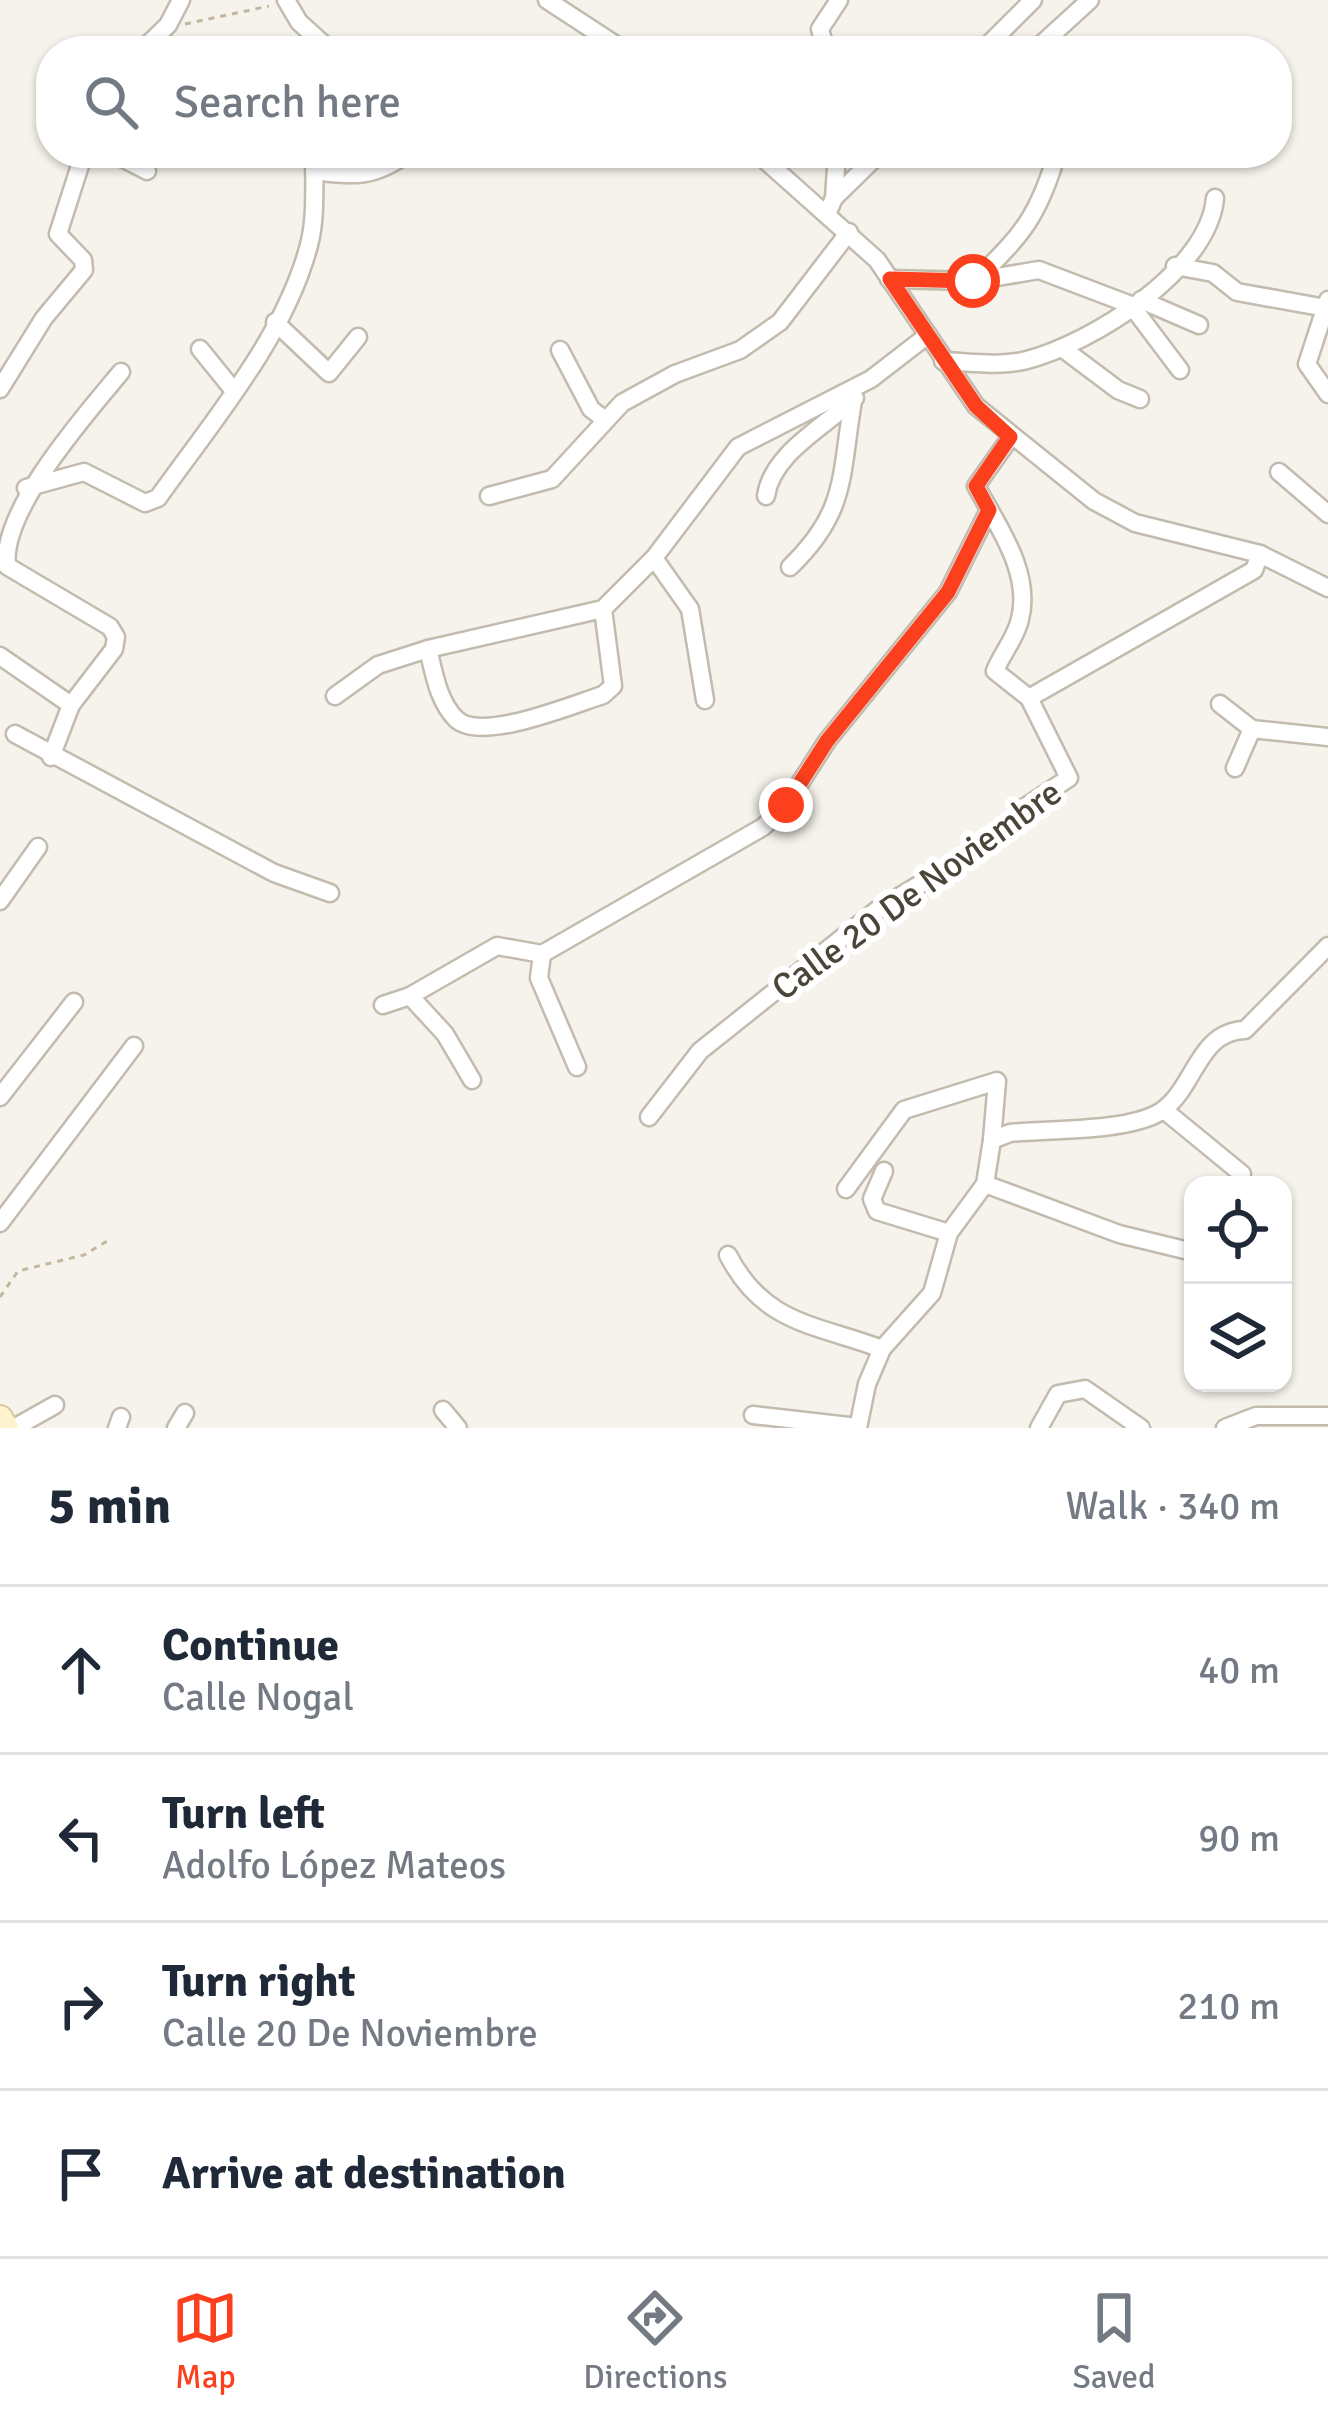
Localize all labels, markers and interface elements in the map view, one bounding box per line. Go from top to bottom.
search box [36,36,1292,168]
icon: search [78,69,144,135]
text: Search here [174,75,401,130]
route start [946,254,1000,308]
street label: Calle 20 De Noviembre [763,770,1070,1010]
route end [759,778,813,832]
map controls [1184,1176,1292,1392]
button: locate [1184,1176,1292,1284]
button: layers [1184,1284,1292,1392]
text: 5 min [48,1475,171,1538]
text: Walk · 340 m [1066,1482,1280,1530]
text: Continue [162,1618,339,1673]
icon: ahead [48,1637,114,1703]
text: 40 m [1198,1646,1280,1694]
text: Calle Nogal [162,1673,354,1721]
text: Turn left [162,1786,325,1841]
icon: left [48,1805,114,1871]
text: 90 m [1198,1814,1280,1862]
text: Adolfo López Mateos [162,1841,506,1889]
text: Turn right [162,1954,356,2009]
icon: right [48,1973,114,2039]
text: 210 m [1177,1982,1280,2030]
text: Calle 20 De Noviembre [162,2009,538,2057]
icon: arrive [48,2141,114,2207]
text: Arrive at destination [162,2146,566,2201]
tab: Map [172,2285,238,2398]
tab: Directions [583,2285,728,2398]
tab: Saved [1072,2285,1156,2398]

